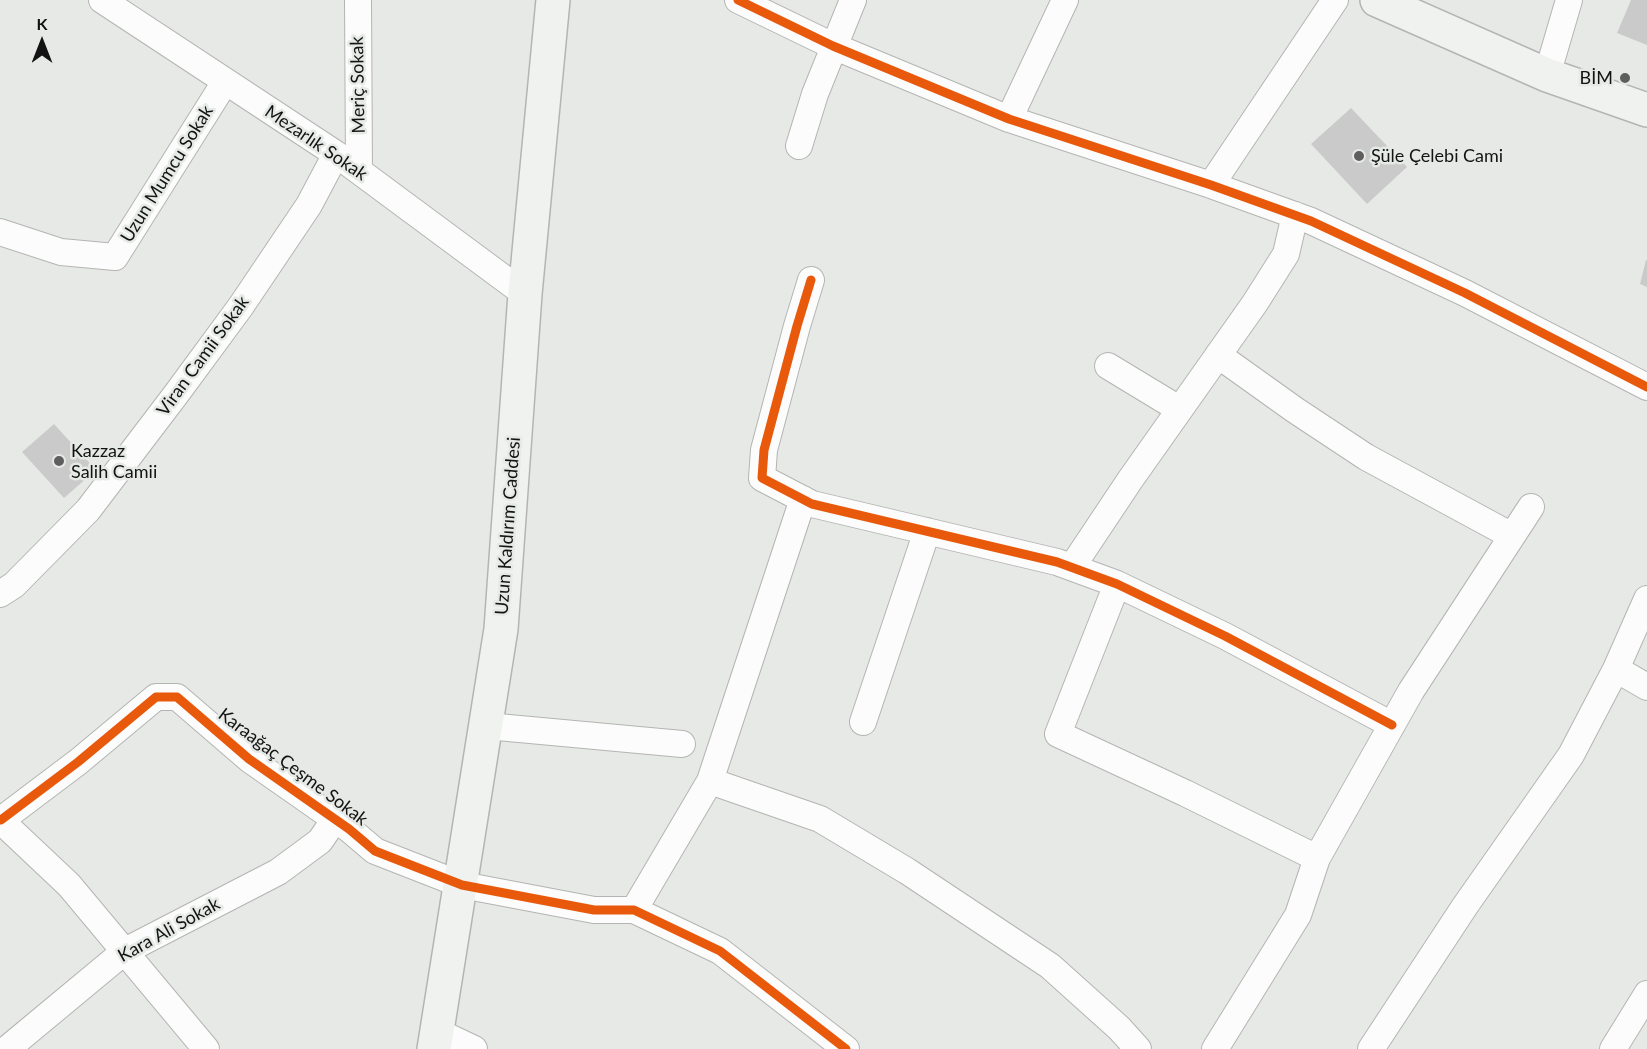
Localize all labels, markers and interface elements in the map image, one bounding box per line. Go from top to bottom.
north arrow [12,12,72,72]
text: K [37,14,47,33]
street label: Meriç Sokak [346,36,370,134]
place label: BİM [1580,67,1613,89]
marker: BİM [1618,71,1632,85]
street label: Uzun Mumcu Sokak [116,101,218,247]
street label: Mezarlık Sokak [261,101,371,185]
place label: Şüle Çelebi Cami [1371,145,1503,167]
marker: Şüle Çelebi Cami [1352,149,1366,163]
street label: Viran Camii Sokak [152,292,254,420]
street label: Uzun Kaldırım Caddesi [491,436,525,616]
place label: Kazzaz Salih Camii [71,440,157,482]
marker: Kazzaz Salih Camii [52,454,66,468]
street label: Karaağaç Çeşme Sokak [214,704,372,830]
street label: Kara Ali Sokak [114,893,224,967]

